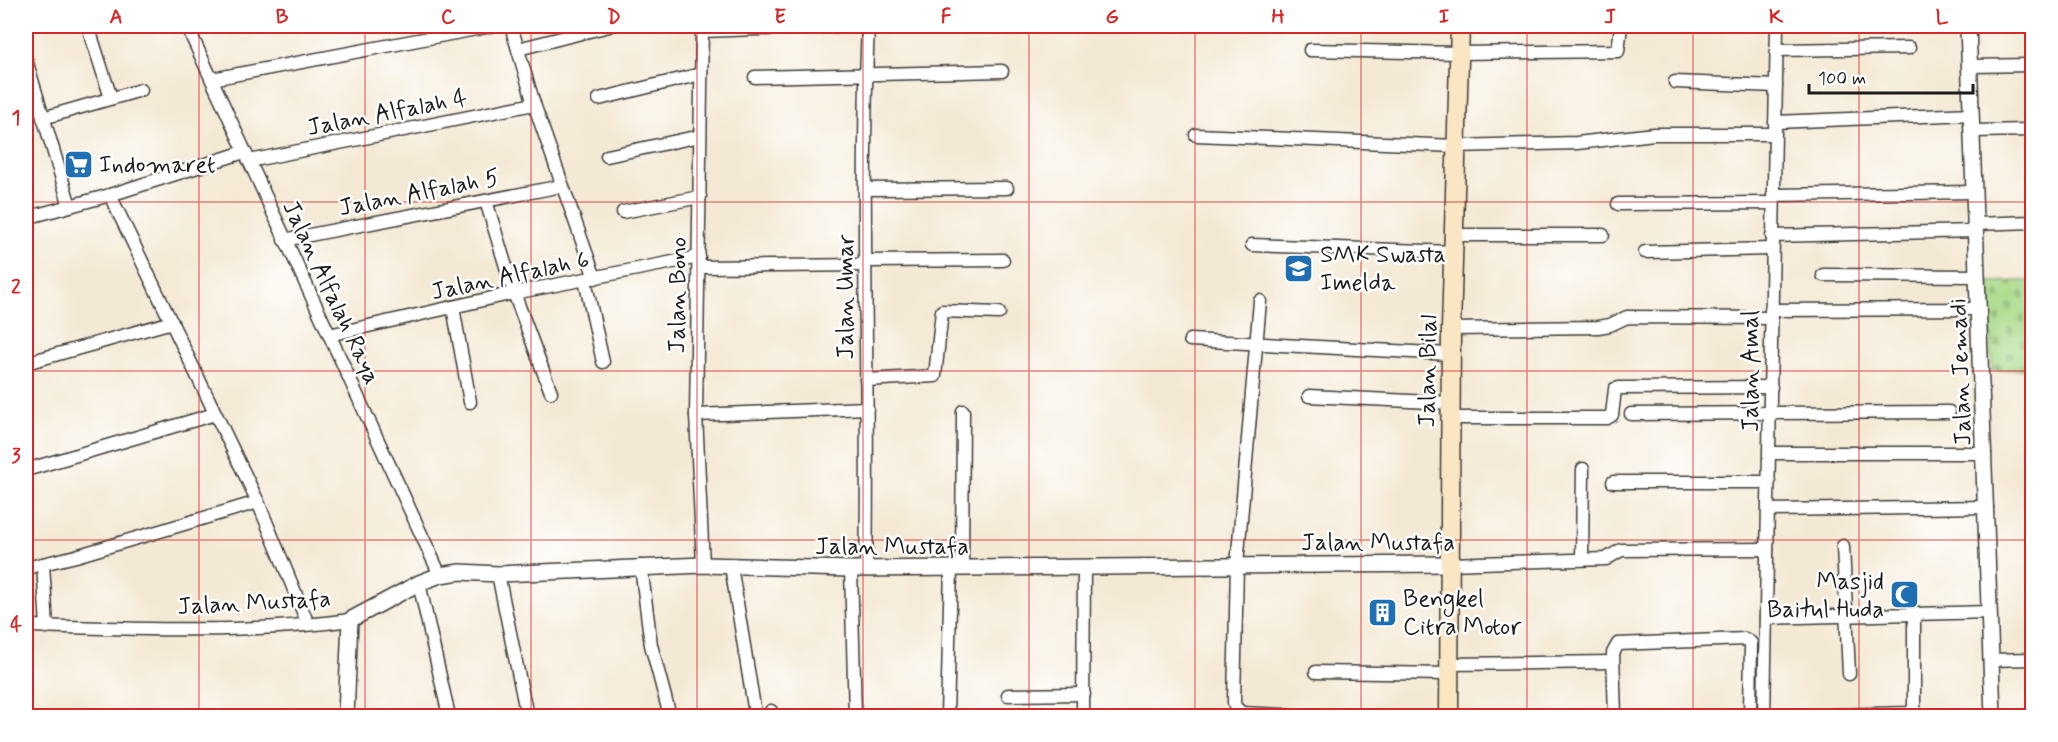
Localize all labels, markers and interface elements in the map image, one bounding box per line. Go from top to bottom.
text: A [109,4,123,31]
text: B [276,4,289,31]
text: C [441,4,456,31]
text: D [607,4,621,31]
text: E [774,4,786,31]
text: F [941,4,952,31]
text: G [1105,4,1119,31]
text: H [1271,4,1285,31]
text: I [1439,4,1449,31]
text: J [1604,4,1616,31]
text: K [1769,4,1784,31]
text: L [1936,4,1949,31]
scale bar [1809,57,1972,95]
text: 100 m [1818,67,1866,91]
street label: Jalan Alfalah 4 [305,83,470,144]
text: 1 [12,105,20,132]
supermarket icon: Indomaret [62,148,94,180]
place label: Indomaret [99,150,216,181]
street label: Jalan Alfalah 5 [336,163,502,224]
street label: Jalan Alfalah Raya [274,196,387,390]
street label: Jalan Umar [831,234,862,360]
street label: Jalan Bono [662,236,695,354]
place label: SMK Swasta Imelda [1320,240,1446,299]
street label: Jalan Alfalah 6 [428,245,592,308]
school or university icon: SMK Swasta Imelda [1283,252,1315,284]
text: 2 [11,274,21,301]
street label: Jalan Jemadi [1943,298,1980,446]
street label: Jalan Amal [1736,310,1767,432]
street label: Jalan Bilal [1412,314,1445,428]
text: 3 [11,443,21,470]
street label: Jalan Mustafa [1301,528,1455,559]
street label: Jalan Mustafa [815,532,969,563]
place label: Masjid Baitul Huda [1767,567,1884,626]
mosque icon: Masjid Baitul Huda [1889,579,1921,611]
street label: Jalan Mustafa [176,584,332,623]
place label: Bengkel Citra Motor [1403,584,1522,643]
building icon: Bengkel Citra Motor [1366,596,1398,628]
text: 4 [10,612,22,639]

